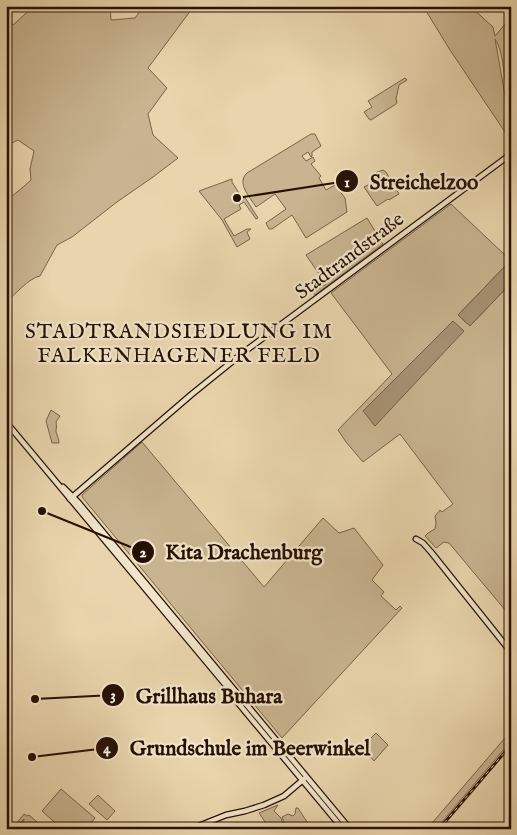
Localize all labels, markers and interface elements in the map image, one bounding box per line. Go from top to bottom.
callout: Streichelzoo [335,163,488,199]
text: Streichelzoo [370,170,479,197]
text: 1 [344,173,350,192]
street label: Stadtrandstraße [290,207,409,305]
district label: STADTRANDSIEDLUNG IM FALKENHAGENER FELD [25,319,333,370]
callout: Kita Drachenburg [131,534,333,570]
text: Kita Drachenburg [165,540,323,567]
text: 2 [139,543,147,562]
callout: Grillhaus Buhara [101,677,292,713]
text: Grillhaus Buhara [136,684,283,711]
text: 3 [110,686,116,705]
callout: Grundschule im Beerwinkel [95,730,380,766]
text: Grundschule im Beerwinkel [130,736,371,763]
text: 4 [103,739,111,758]

